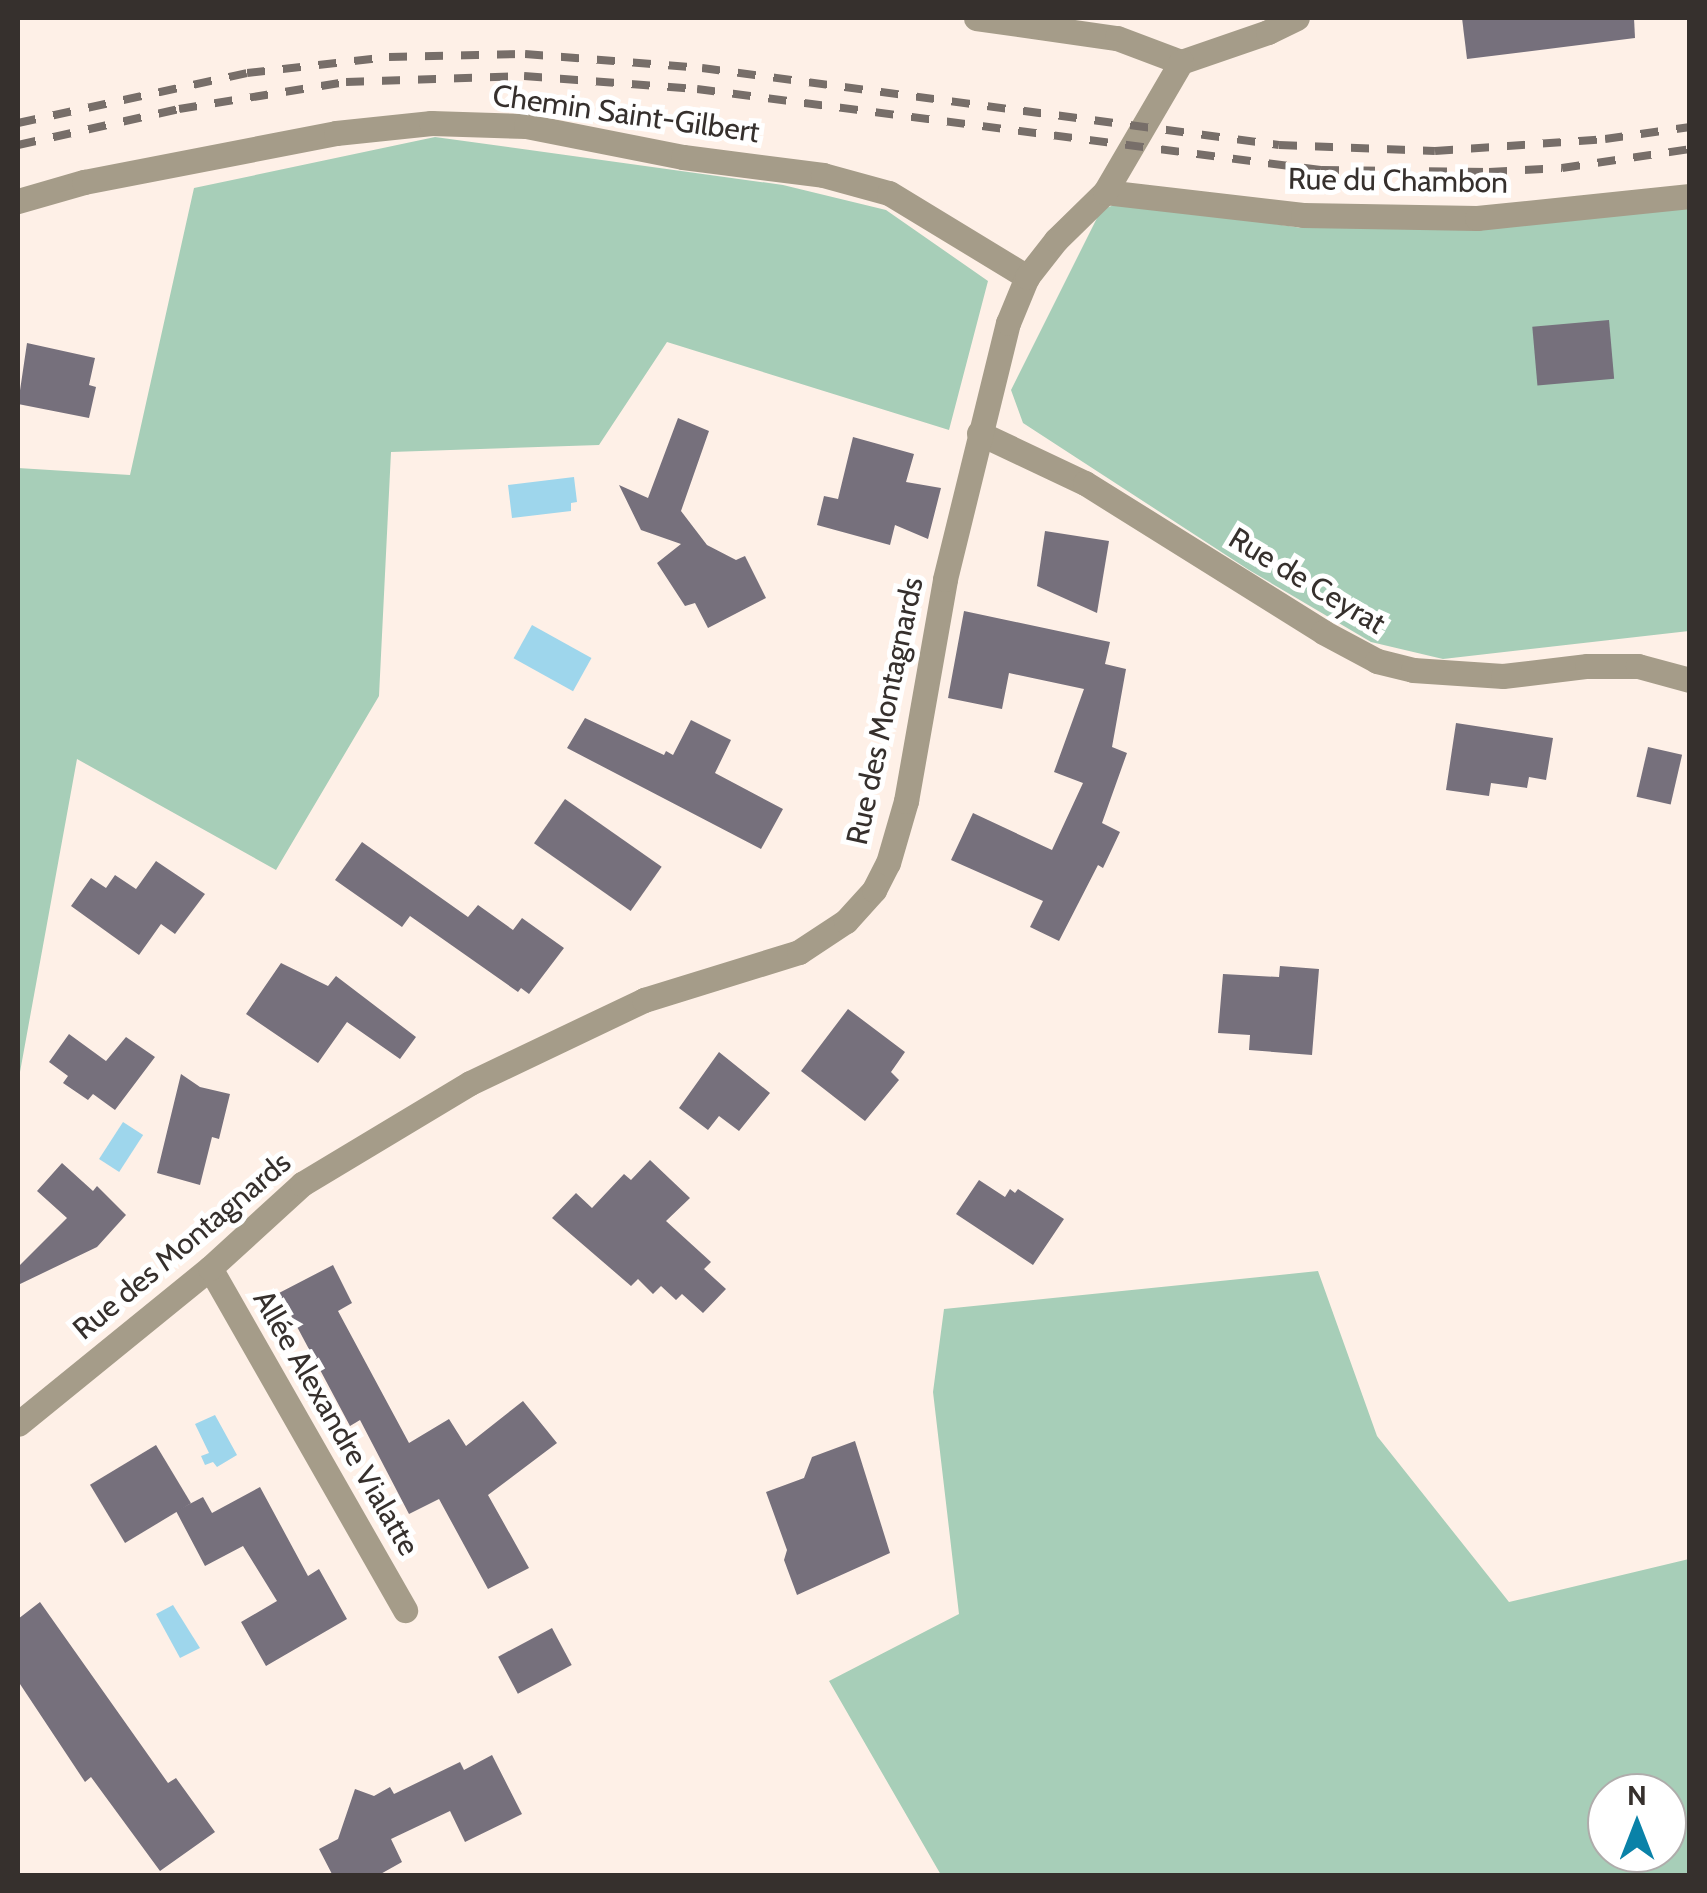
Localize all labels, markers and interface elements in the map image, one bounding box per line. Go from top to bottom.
street label: Chemin Saint-Gilbert [490,77,762,151]
street label: Rue du Chambon [1288,161,1508,201]
street label: Rue de Ceyrat [1222,520,1392,642]
street label: Rue des Montagnards [839,574,931,848]
street label: Rue des Montagnards [66,1145,298,1347]
street label: Allée Alexandre Vialatte [245,1284,427,1562]
north arrow [1587,1773,1687,1873]
text: N [1627,1778,1647,1812]

